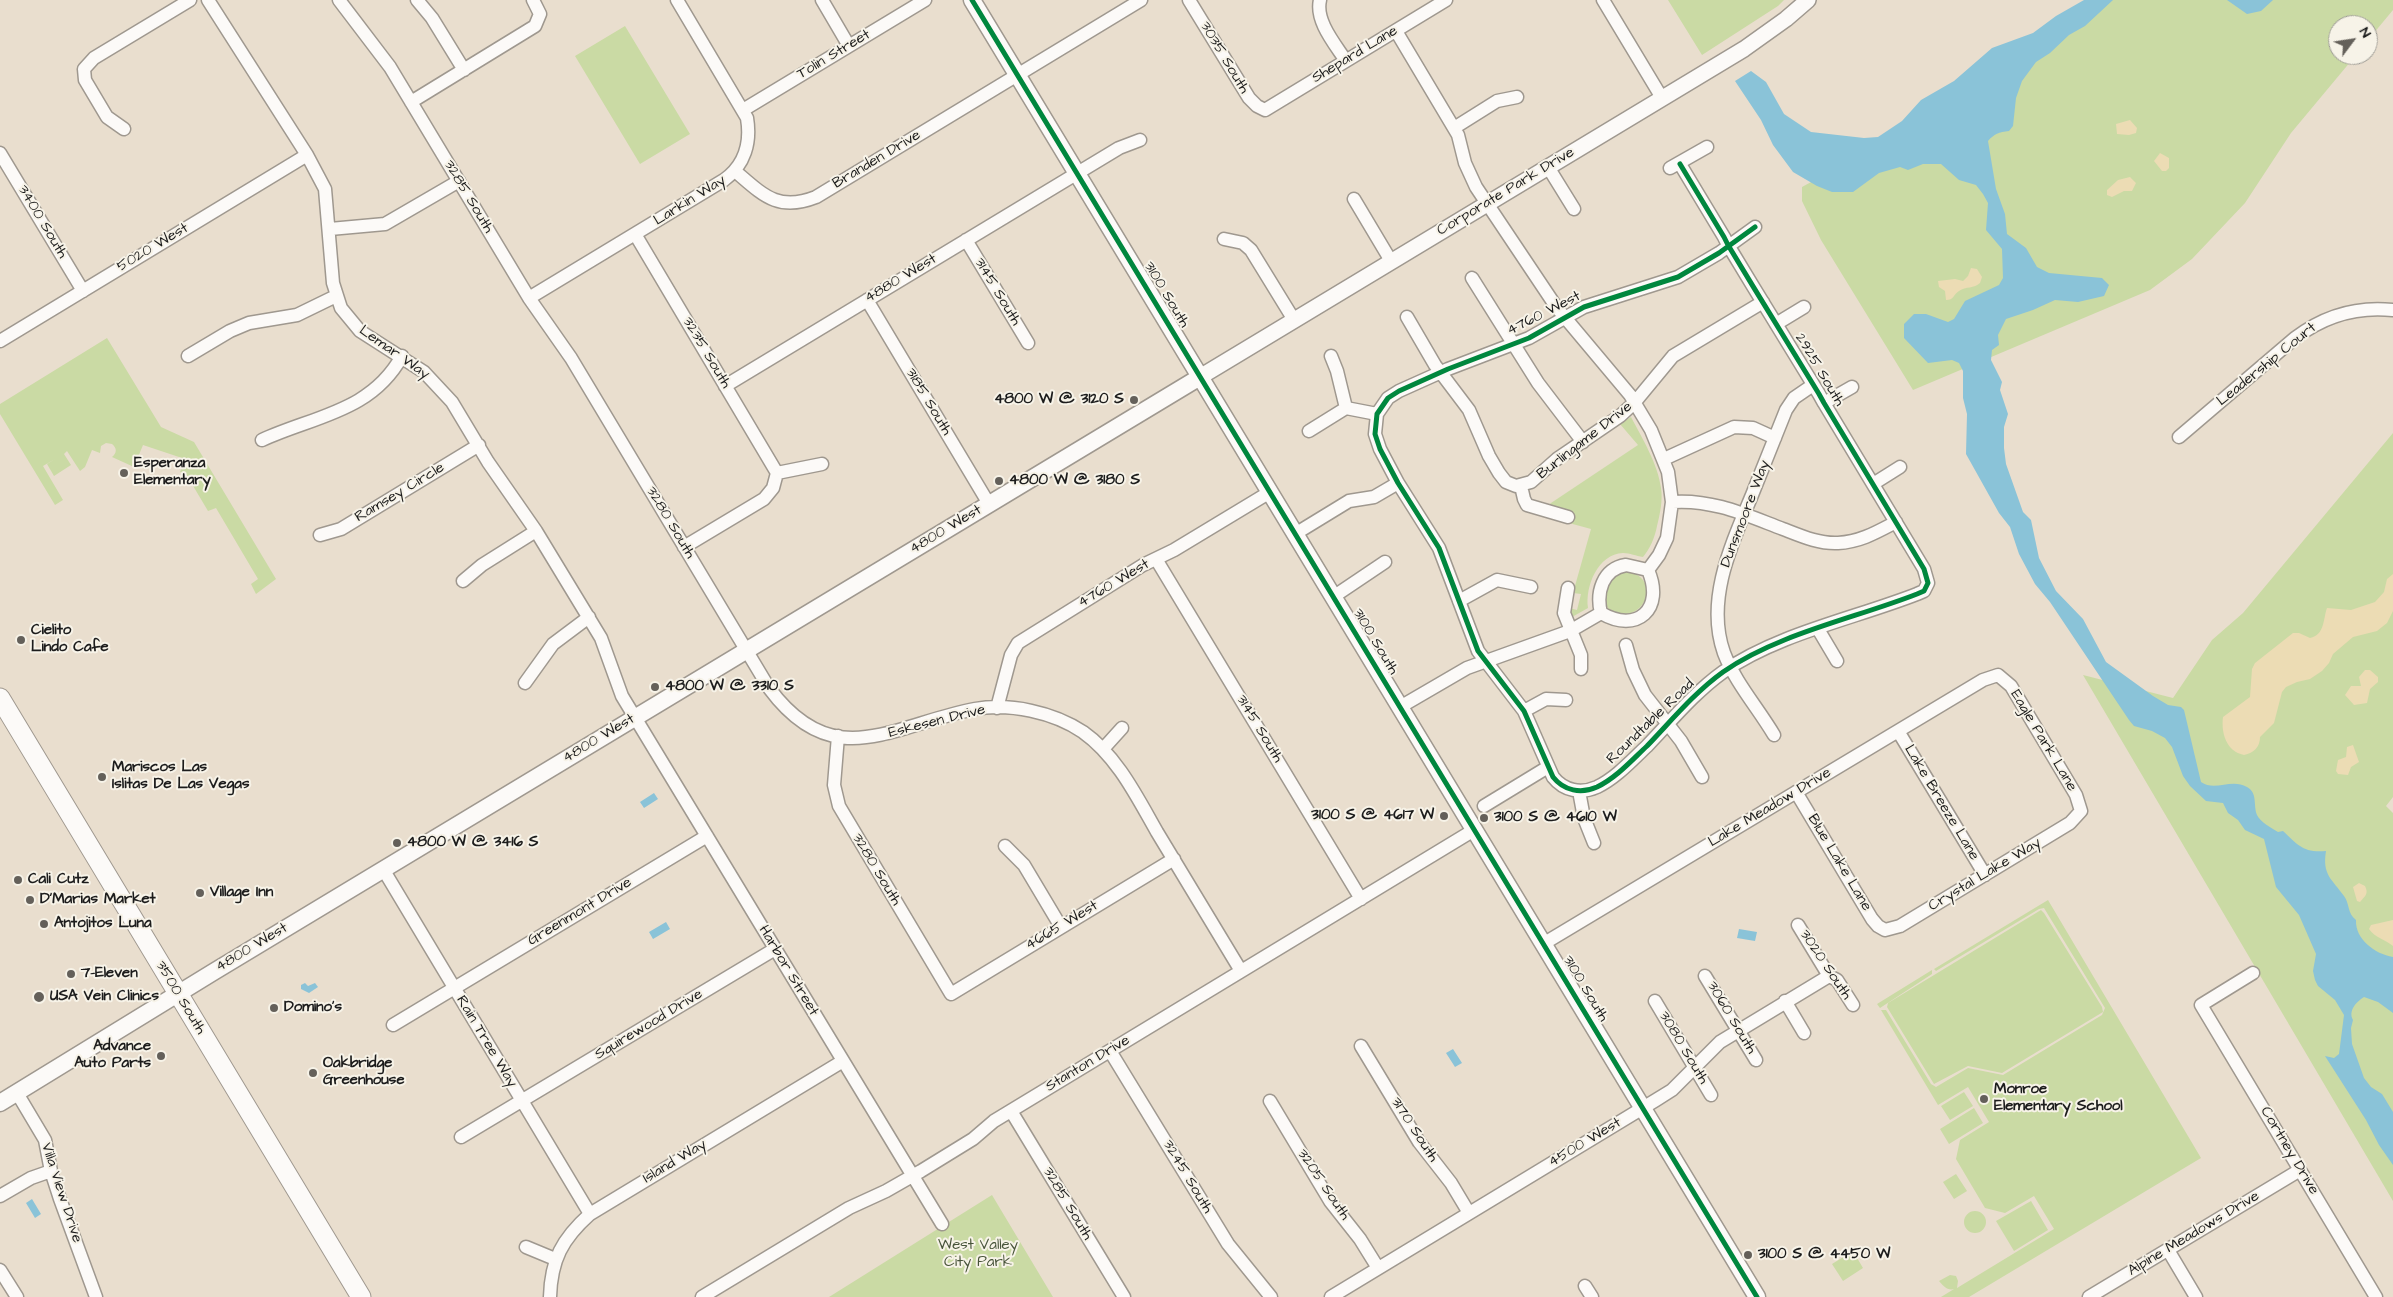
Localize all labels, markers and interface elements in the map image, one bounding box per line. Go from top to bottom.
north arrow [2328,15,2378,65]
street label: 3035 South [1196,19,1252,97]
street label: Shepard Lane [1309,22,1401,88]
text: N [2354,24,2376,42]
street label: Tolin Street [794,26,874,84]
street label: Branden Drive [830,127,924,193]
street label: Corporate Park Drive [1434,144,1578,240]
street label: 3285 South [439,157,497,237]
street label: Larkin Way [651,172,729,230]
street label: 3400 South [13,182,71,262]
street label: 5020 West [114,220,192,276]
street label: 4880 West [862,250,940,308]
street label: 3145 South [970,255,1024,329]
street label: 3100 South [1139,259,1193,331]
street label: 4760 West [1504,288,1584,340]
street label: 3235 South [678,314,734,392]
street label: Leadership Court [2214,319,2320,411]
street label: Lemar Way [355,322,433,384]
street label: 2925 South [1790,330,1848,410]
street label: 3185 South [901,365,955,439]
place label: 4800 W @ 3120 S [994,391,1124,409]
marker: 4800 W @ 3120 S [1128,394,1140,406]
street label: Burlingame Drive [1534,398,1636,484]
place label: Esperanza Elementary [134,455,211,490]
street label: Dunsmoore Way [1717,458,1775,570]
street label: Ramsey Circle [352,459,448,527]
marker: Esperanza Elementary [118,467,130,479]
place label: 4800 W @ 3180 S [1009,472,1140,490]
marker: 4800 W @ 3180 S [993,475,1005,487]
street label: 3280 South [642,484,698,562]
street label: 4800 West [907,502,985,558]
street label: 4760 West [1075,556,1153,612]
street label: 3100 South [1348,606,1402,678]
place label: Cielito Lindo Cafe [31,622,109,657]
marker: Cielito Lindo Cafe [15,634,27,646]
street label: Roundtable Road [1603,676,1699,768]
place label: 4800 W @ 3310 S [665,678,794,696]
marker: 4800 W @ 3310 S [649,681,661,693]
street label: Eagle Park Lane [2006,687,2080,795]
street label: 3145 South [1232,692,1286,766]
street label: Eskesen Drive [887,701,987,743]
street label: 4800 West [560,711,638,767]
street label: Lake Breeze Lane [1899,742,1983,864]
place label: Mariscos Las Islitas De Las Vegas [112,759,249,794]
street label: Lake Meadow Drive [1705,764,1835,852]
marker: Mariscos Las Islitas De Las Vegas [96,771,108,783]
place label: 3100 S @ 4617 W [1311,807,1434,825]
place label: 3100 S @ 4610 W [1494,809,1617,827]
marker: 3100 S @ 4617 W [1438,810,1450,822]
street label: Blue Lake Lane [1803,811,1875,915]
marker: 3100 S @ 4610 W [1478,812,1490,824]
street label: 3280 South [848,831,904,909]
place label: 4800 W @ 3416 S [407,834,538,852]
street label: Crystal Lake Way [1925,834,2045,916]
marker: 4800 W @ 3416 S [391,837,403,849]
place label: Cali Cutz [28,871,89,889]
marker: Cali Cutz [12,874,24,886]
street label: Greenmont Drive [525,874,635,950]
place label: Village Inn [210,884,273,902]
marker: Village Inn [194,887,206,899]
place label: D'Marias Market [40,891,156,909]
marker: D'Marias Market [24,894,36,906]
street label: 4665 West [1022,897,1102,955]
place label: Antojitos Luna [54,915,152,933]
marker: Antojitos Luna [38,918,50,930]
street label: 4800 West [213,920,291,976]
street label: Harbor Street [754,922,822,1020]
street label: 3020 South [1795,927,1855,1003]
street label: 3100 South [1558,953,1612,1025]
street label: 3500 South [151,958,209,1038]
place label: 7-Eleven [81,965,138,983]
marker: 7-Eleven [65,968,77,980]
street label: 3060 South [1702,979,1760,1057]
street label: Squirewood Drive [592,986,706,1064]
place label: USA Vein Clinics [50,988,159,1006]
marker: USA Vein Clinics [32,990,46,1004]
street label: Rain Tree Way [452,993,520,1091]
place label: Domino's [284,999,342,1017]
marker: Domino's [268,1002,280,1014]
street label: 3080 South [1654,1008,1712,1088]
street label: Stanton Drive [1043,1032,1133,1096]
place label: Advance Auto Parts [74,1038,151,1073]
marker: Advance Auto Parts [155,1050,167,1062]
place label: Oakbridge Greenhouse [323,1055,405,1090]
marker: Oakbridge Greenhouse [307,1067,319,1079]
place label: Monroe Elementary School [1994,1081,2123,1116]
marker: Monroe Elementary School [1978,1093,1990,1105]
street label: 3170 South [1386,1094,1442,1166]
street label: Cortney Drive [2256,1104,2322,1198]
street label: 4500 West [1545,1114,1625,1172]
street label: Island Way [640,1136,710,1188]
street label: 3245 South [1158,1137,1216,1217]
street label: Villa View Drive [36,1141,86,1245]
street label: 3205 South [1293,1146,1353,1224]
street label: 3285 South [1038,1164,1096,1244]
street label: Alpine Meadows Drive [2125,1188,2263,1280]
park label: West Valley City Park [938,1237,1018,1272]
place label: 3100 S @ 4450 W [1758,1246,1890,1264]
marker: 3100 S @ 4450 W [1742,1249,1754,1261]

